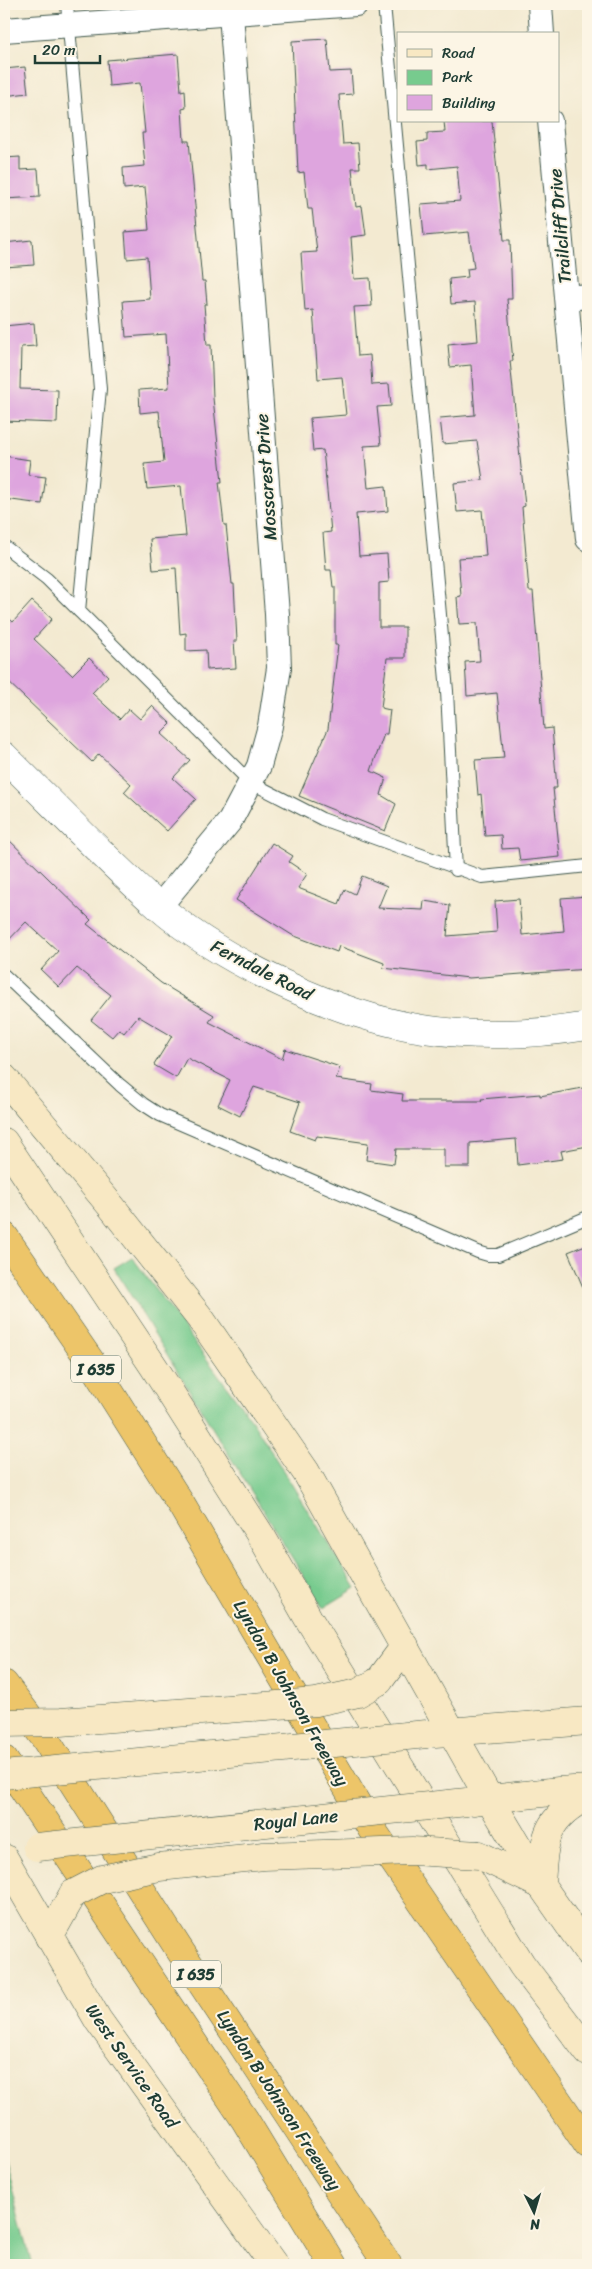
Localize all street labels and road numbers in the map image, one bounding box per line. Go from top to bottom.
street label: Trailcliff Drive [539,167,581,285]
street label: Mosscrest Drive [246,413,286,541]
street label: Ferndale Road [205,930,320,1010]
road number: I 635 [71,1356,121,1382]
street label: Lyndon B Johnson Freeway [224,1594,358,1793]
street label: Royal Lane [252,1800,340,1840]
road number: I 635 [171,1960,221,1988]
street label: West Service Road [77,1997,188,2137]
street label: Lyndon B Johnson Freeway [208,2003,350,2198]

